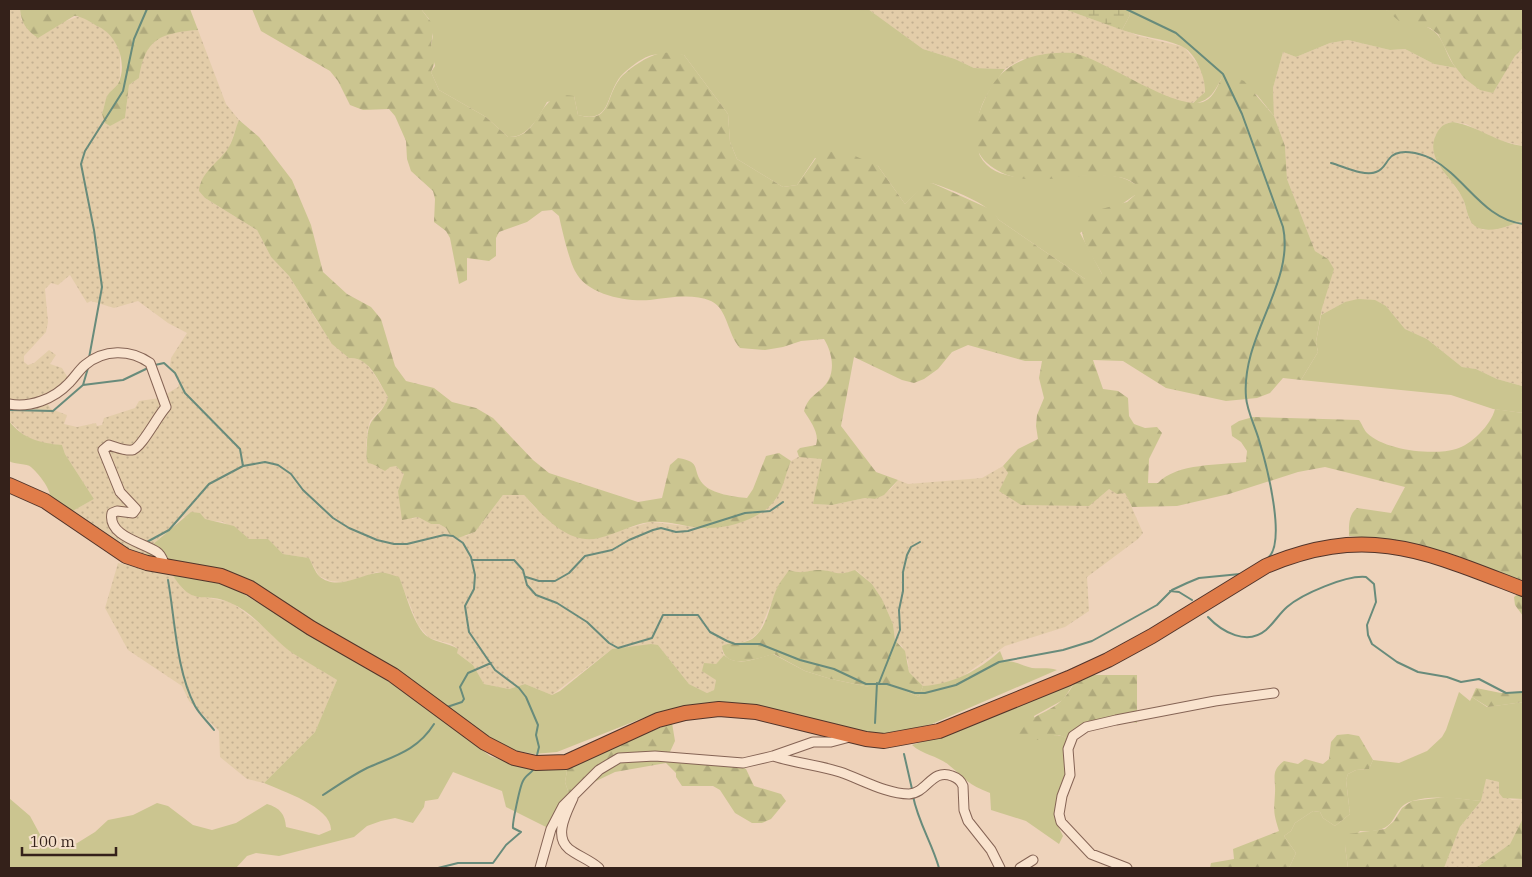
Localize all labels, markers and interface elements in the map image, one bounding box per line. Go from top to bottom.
scale bar [22,824,116,856]
text: 100 m [30,832,75,851]

